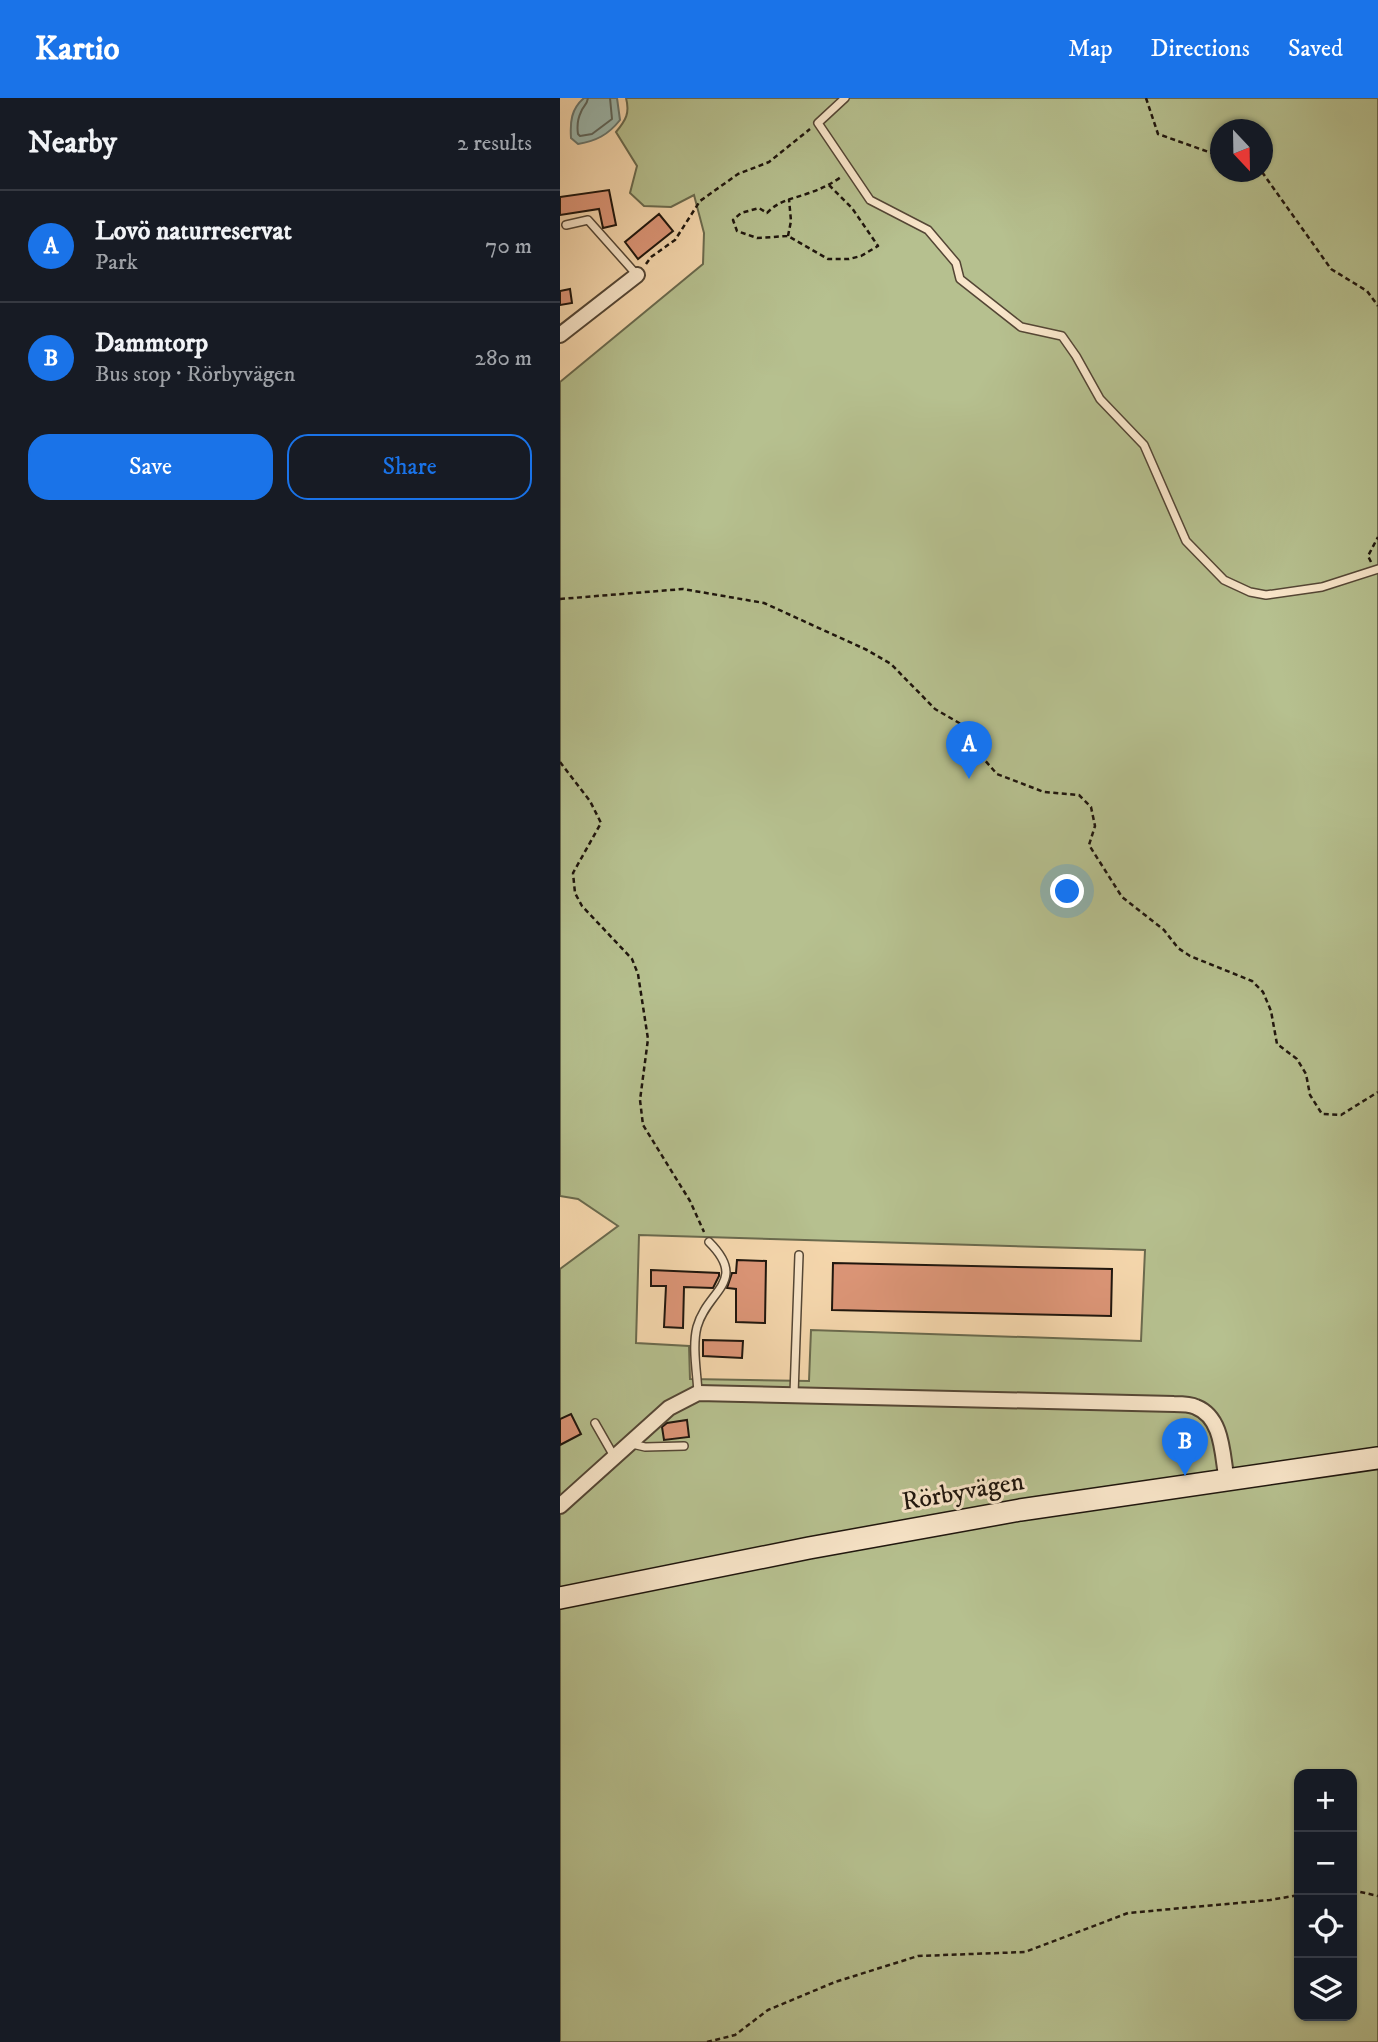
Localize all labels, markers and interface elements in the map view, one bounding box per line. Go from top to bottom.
text: Kartio [35,29,120,70]
text: Map [1068,34,1113,64]
text: Directions [1151,34,1250,64]
text: Saved [1288,34,1343,64]
north arrow [1210,119,1273,182]
text: Nearby [28,125,117,162]
text: 2 results [457,129,532,158]
text: Lovö naturreservat [95,215,292,248]
text: A [44,232,58,261]
text: 70 m [485,232,532,261]
text: Park [95,248,138,277]
text: Dammtorp [95,327,208,360]
text: B [44,344,58,373]
text: 280 m [475,344,532,373]
text: Bus stop · Rörbyvägen [95,360,296,389]
button: Save [28,434,273,500]
button: Share [287,434,532,500]
pin: A [946,721,992,779]
your location [1050,874,1084,908]
pin: B [1162,1418,1208,1476]
street label: Rörbyvägen [899,1465,1027,1519]
map controls [1294,1769,1357,2021]
button: + [1294,1769,1357,1832]
button: − [1294,1832,1357,1895]
button: locate [1294,1895,1357,1958]
button: layers [1294,1958,1357,2021]

